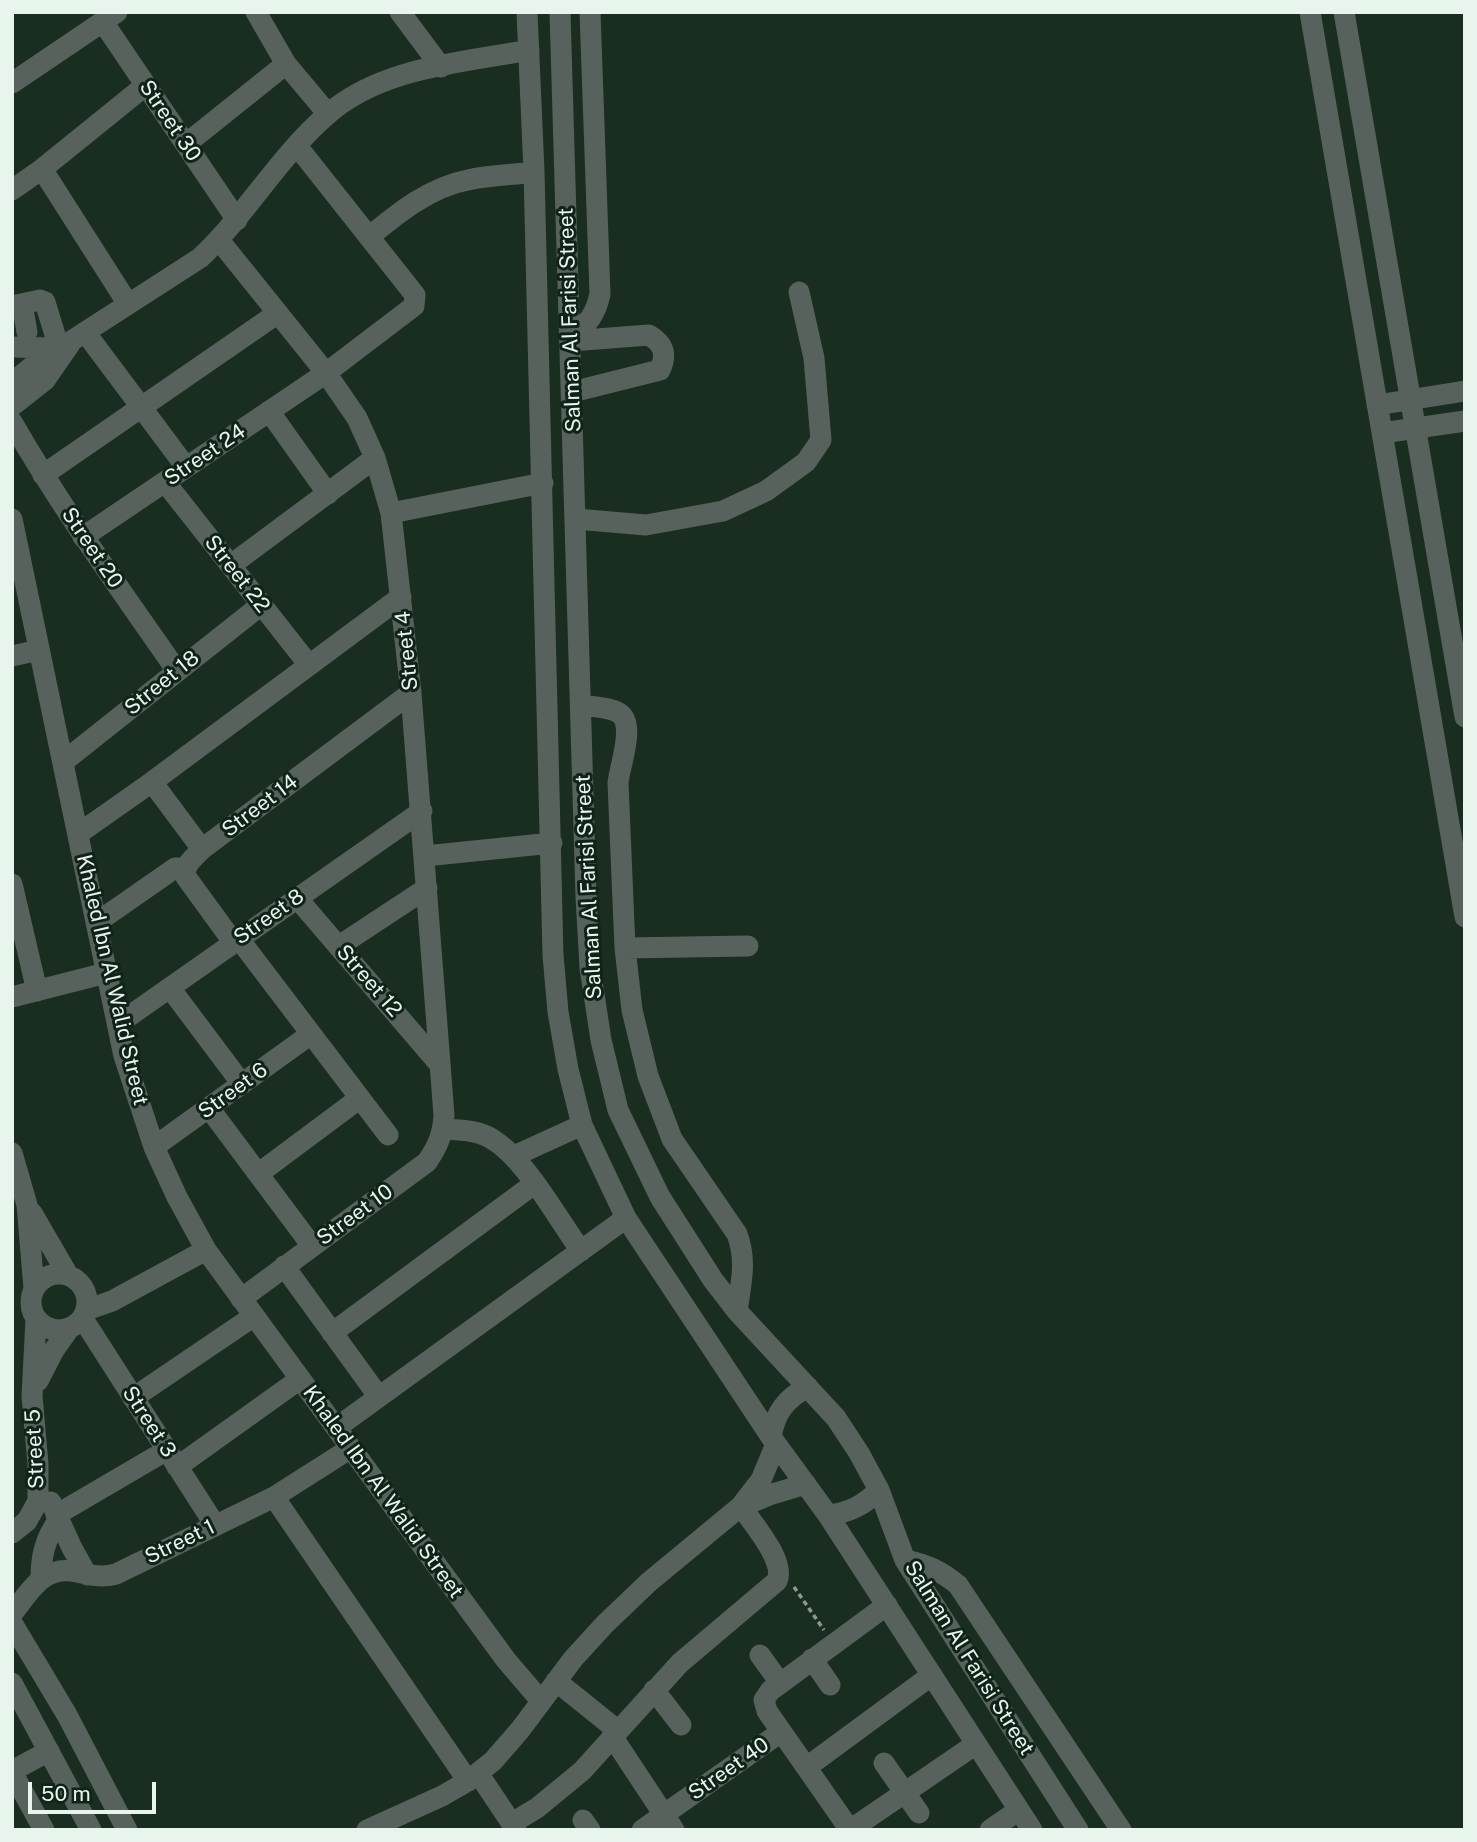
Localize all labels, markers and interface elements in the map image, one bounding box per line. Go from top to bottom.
street label: Street 30 [134,76,206,166]
street label: Salman Al Farisi Street [553,207,587,433]
street label: Street 24 [160,419,250,491]
street label: Street 20 [56,503,128,593]
street label: Street 22 [199,530,275,618]
street label: Street 4 [390,610,424,692]
street label: Street 18 [120,645,204,721]
street label: Street 14 [217,769,303,843]
street label: Salman Al Farisi Street [571,774,607,1000]
street label: Khaled Ibn Al Walid Street [71,852,153,1108]
street label: Street 8 [229,884,309,950]
street label: Street 12 [331,940,407,1022]
street label: Street 6 [193,1057,273,1125]
street label: Street 10 [312,1179,398,1251]
street label: Khaled Ibn Al Walid Street [297,1381,469,1603]
street label: Street 3 [117,1382,181,1462]
street label: Street 5 [20,1408,50,1490]
street label: Street 1 [141,1514,219,1570]
street label: Salman Al Farisi Street [899,1556,1039,1760]
street label: Street 40 [684,1732,774,1806]
scale bar [32,1769,159,1813]
text: 50 m [41,1781,91,1806]

